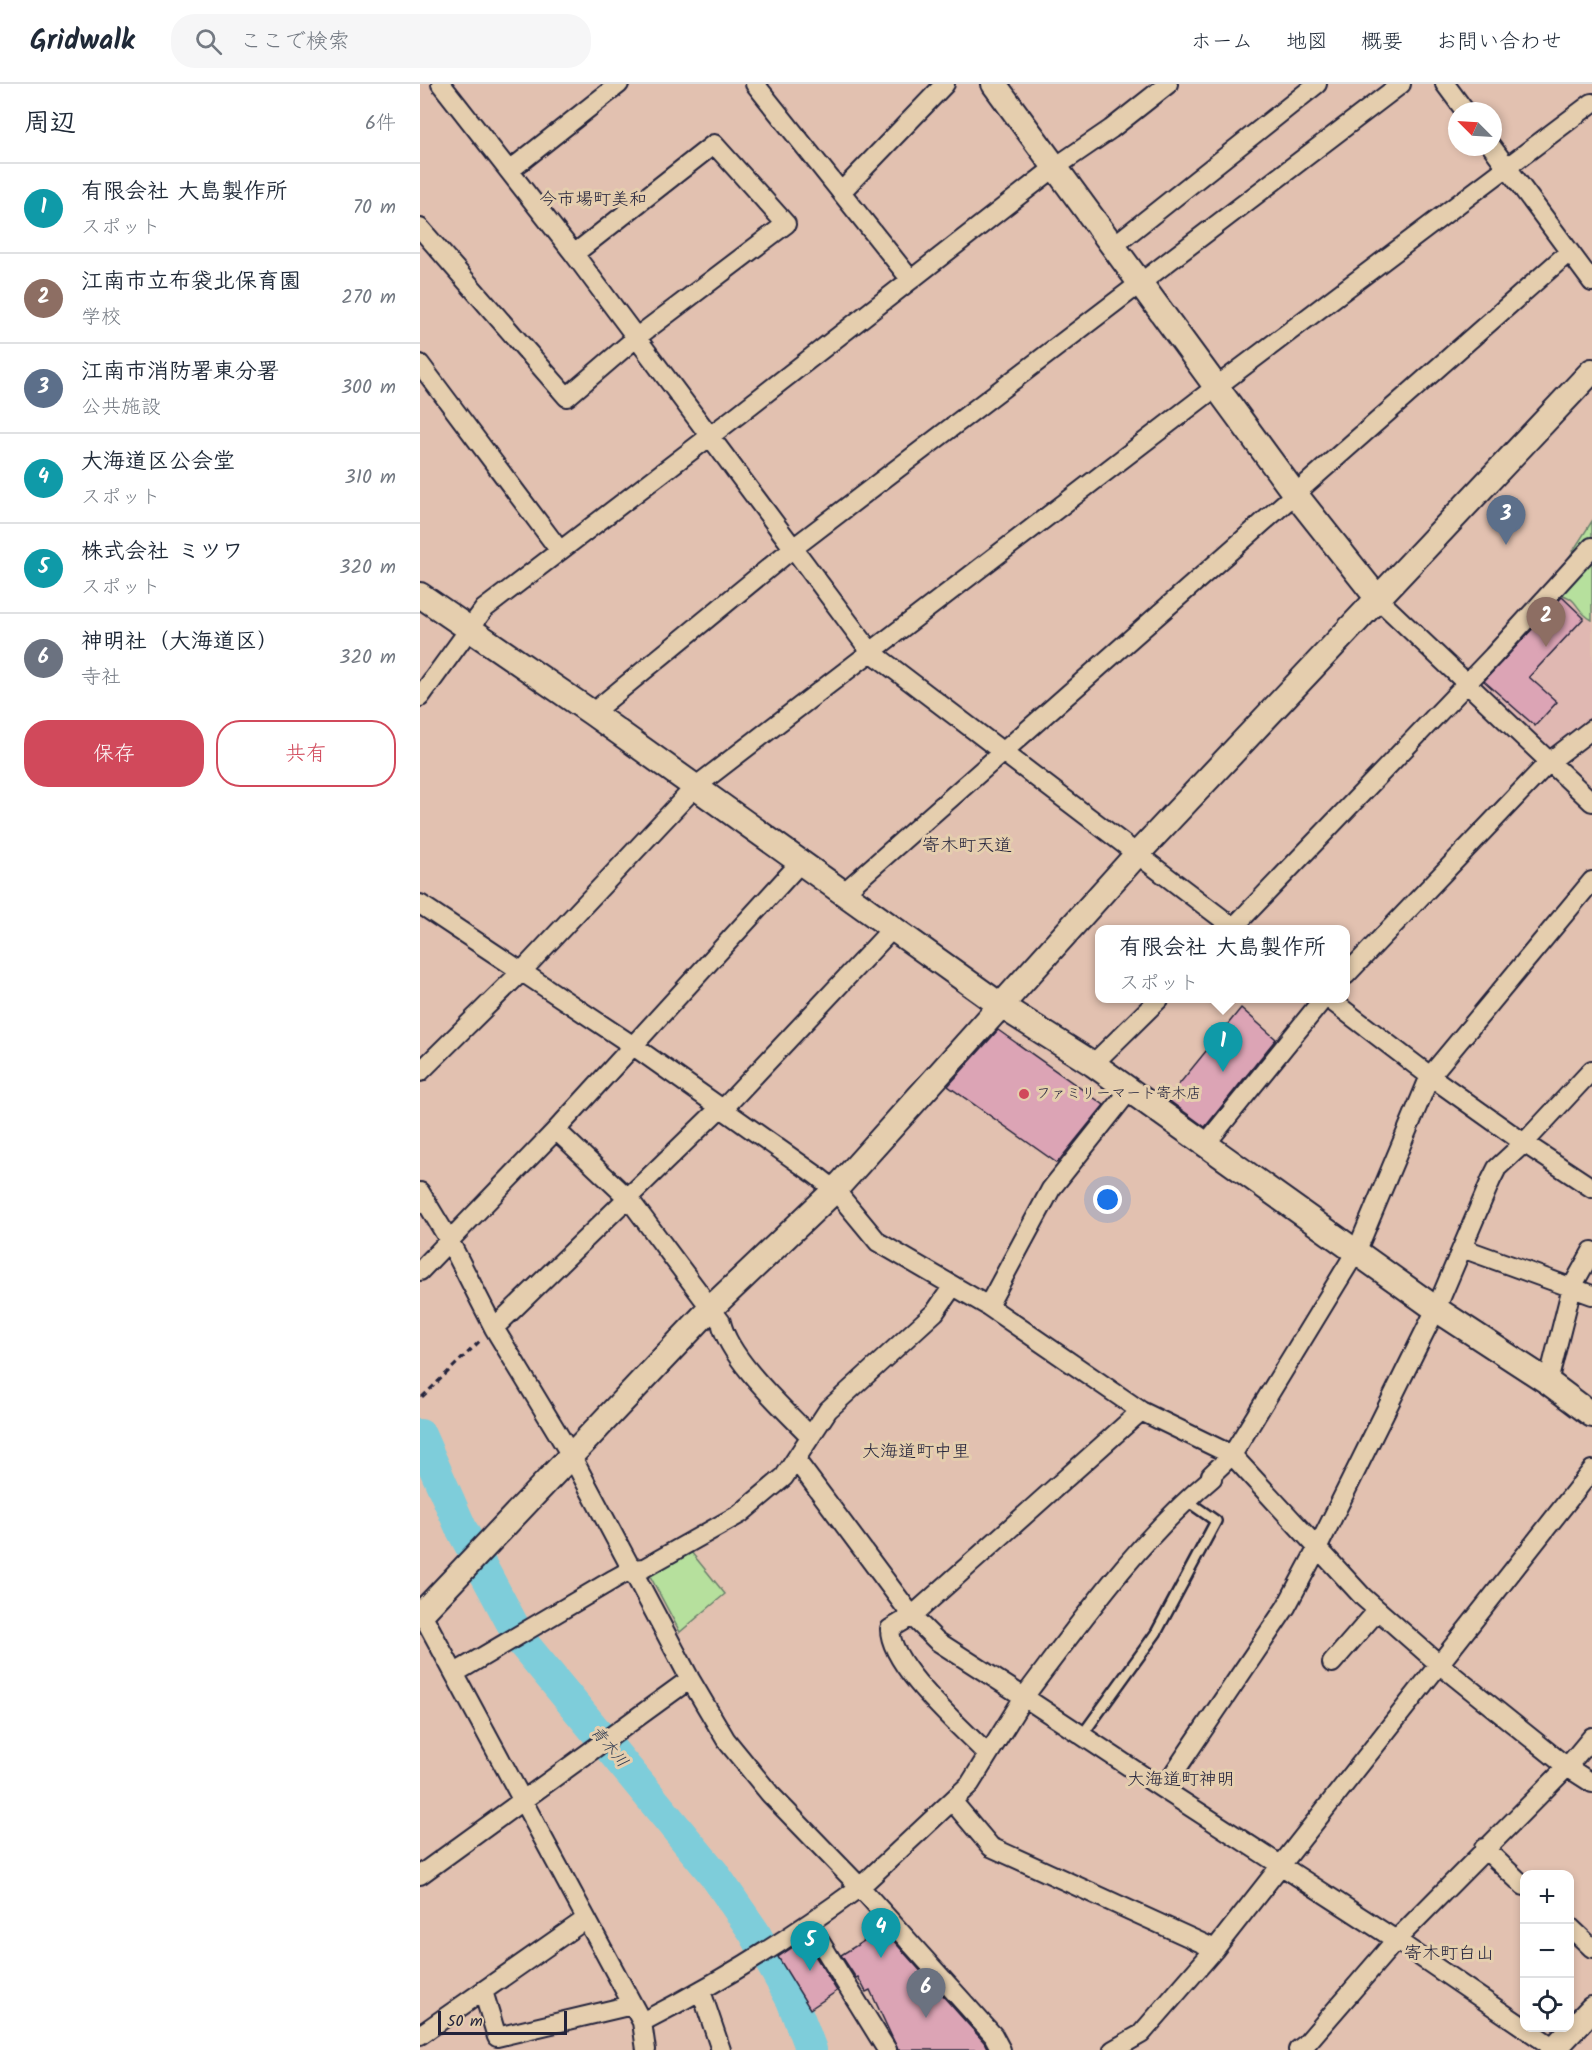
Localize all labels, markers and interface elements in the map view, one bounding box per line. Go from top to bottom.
search box [171,14,591,68]
text: Gridwalk [30,19,135,64]
icon: search [192,25,225,58]
text: ここで検索 [240,25,350,60]
text: ホーム [1191,26,1253,59]
text: 地図 [1286,26,1328,59]
text: 概要 [1361,26,1403,59]
text: お問い合わせ [1436,26,1562,59]
north arrow [1448,102,1502,156]
text: 周辺 [24,103,76,145]
text: 6件 [365,108,396,140]
text: 有限会社 大島製作所 [81,175,287,210]
district label: 今市場町美和 [539,186,647,215]
text: 1 [40,192,47,224]
text: 70 m [353,192,396,224]
text: スポット [81,212,161,244]
text: 江南市立布袋北保育園 [81,265,301,300]
text: 2 [38,282,49,314]
text: 270 m [341,282,396,314]
text: 学校 [81,302,121,334]
text: 江南市消防署東分署 [81,355,279,390]
text: 3 [38,372,49,404]
text: 300 m [341,372,396,404]
text: 公共施設 [81,392,161,424]
text: 大海道区公会堂 [81,445,235,480]
text: 4 [38,462,49,494]
text: 310 m [344,462,396,494]
text: スポット [81,482,161,514]
pin: 3 [1486,496,1526,545]
text: 株式会社 ミツワ [81,535,243,570]
text: 5 [38,552,49,584]
text: 320 m [339,552,396,584]
text: スポット [81,572,161,604]
pin: 2 [1526,598,1566,647]
text: 神明社（大海道区） [81,625,279,660]
text: 6 [38,642,49,674]
text: 320 m [339,642,396,674]
text: 寺社 [81,662,121,694]
button: 保存 [24,720,204,787]
button: 共有 [216,720,396,787]
district label: 寄木町天道 [922,832,1012,861]
popup [1095,925,1350,1003]
text: 有限会社 大島製作所 [1119,931,1326,966]
text: スポット [1119,968,1199,1000]
pin: 1 [1204,1022,1242,1072]
place label: ファミリーマート寄木店 [1036,1082,1201,1106]
marker: ファミリーマート寄木店 [1017,1087,1031,1101]
your location [1093,1185,1122,1214]
district label: 大海道町中里 [862,1438,970,1467]
water label: 青木川 [584,1721,634,1773]
district label: 大海道町神明 [1127,1766,1235,1795]
map controls [1520,1870,1574,2032]
button: + [1520,1870,1574,1924]
pin: 4 [862,1908,900,1958]
pin: 5 [790,1922,830,1971]
button: − [1520,1924,1574,1978]
district label: 寄木町白山 [1404,1940,1494,1969]
pin: 6 [906,1968,946,2018]
button: locate [1520,1978,1574,2032]
scale bar [438,2008,567,2036]
text: 50 m [447,2009,483,2034]

